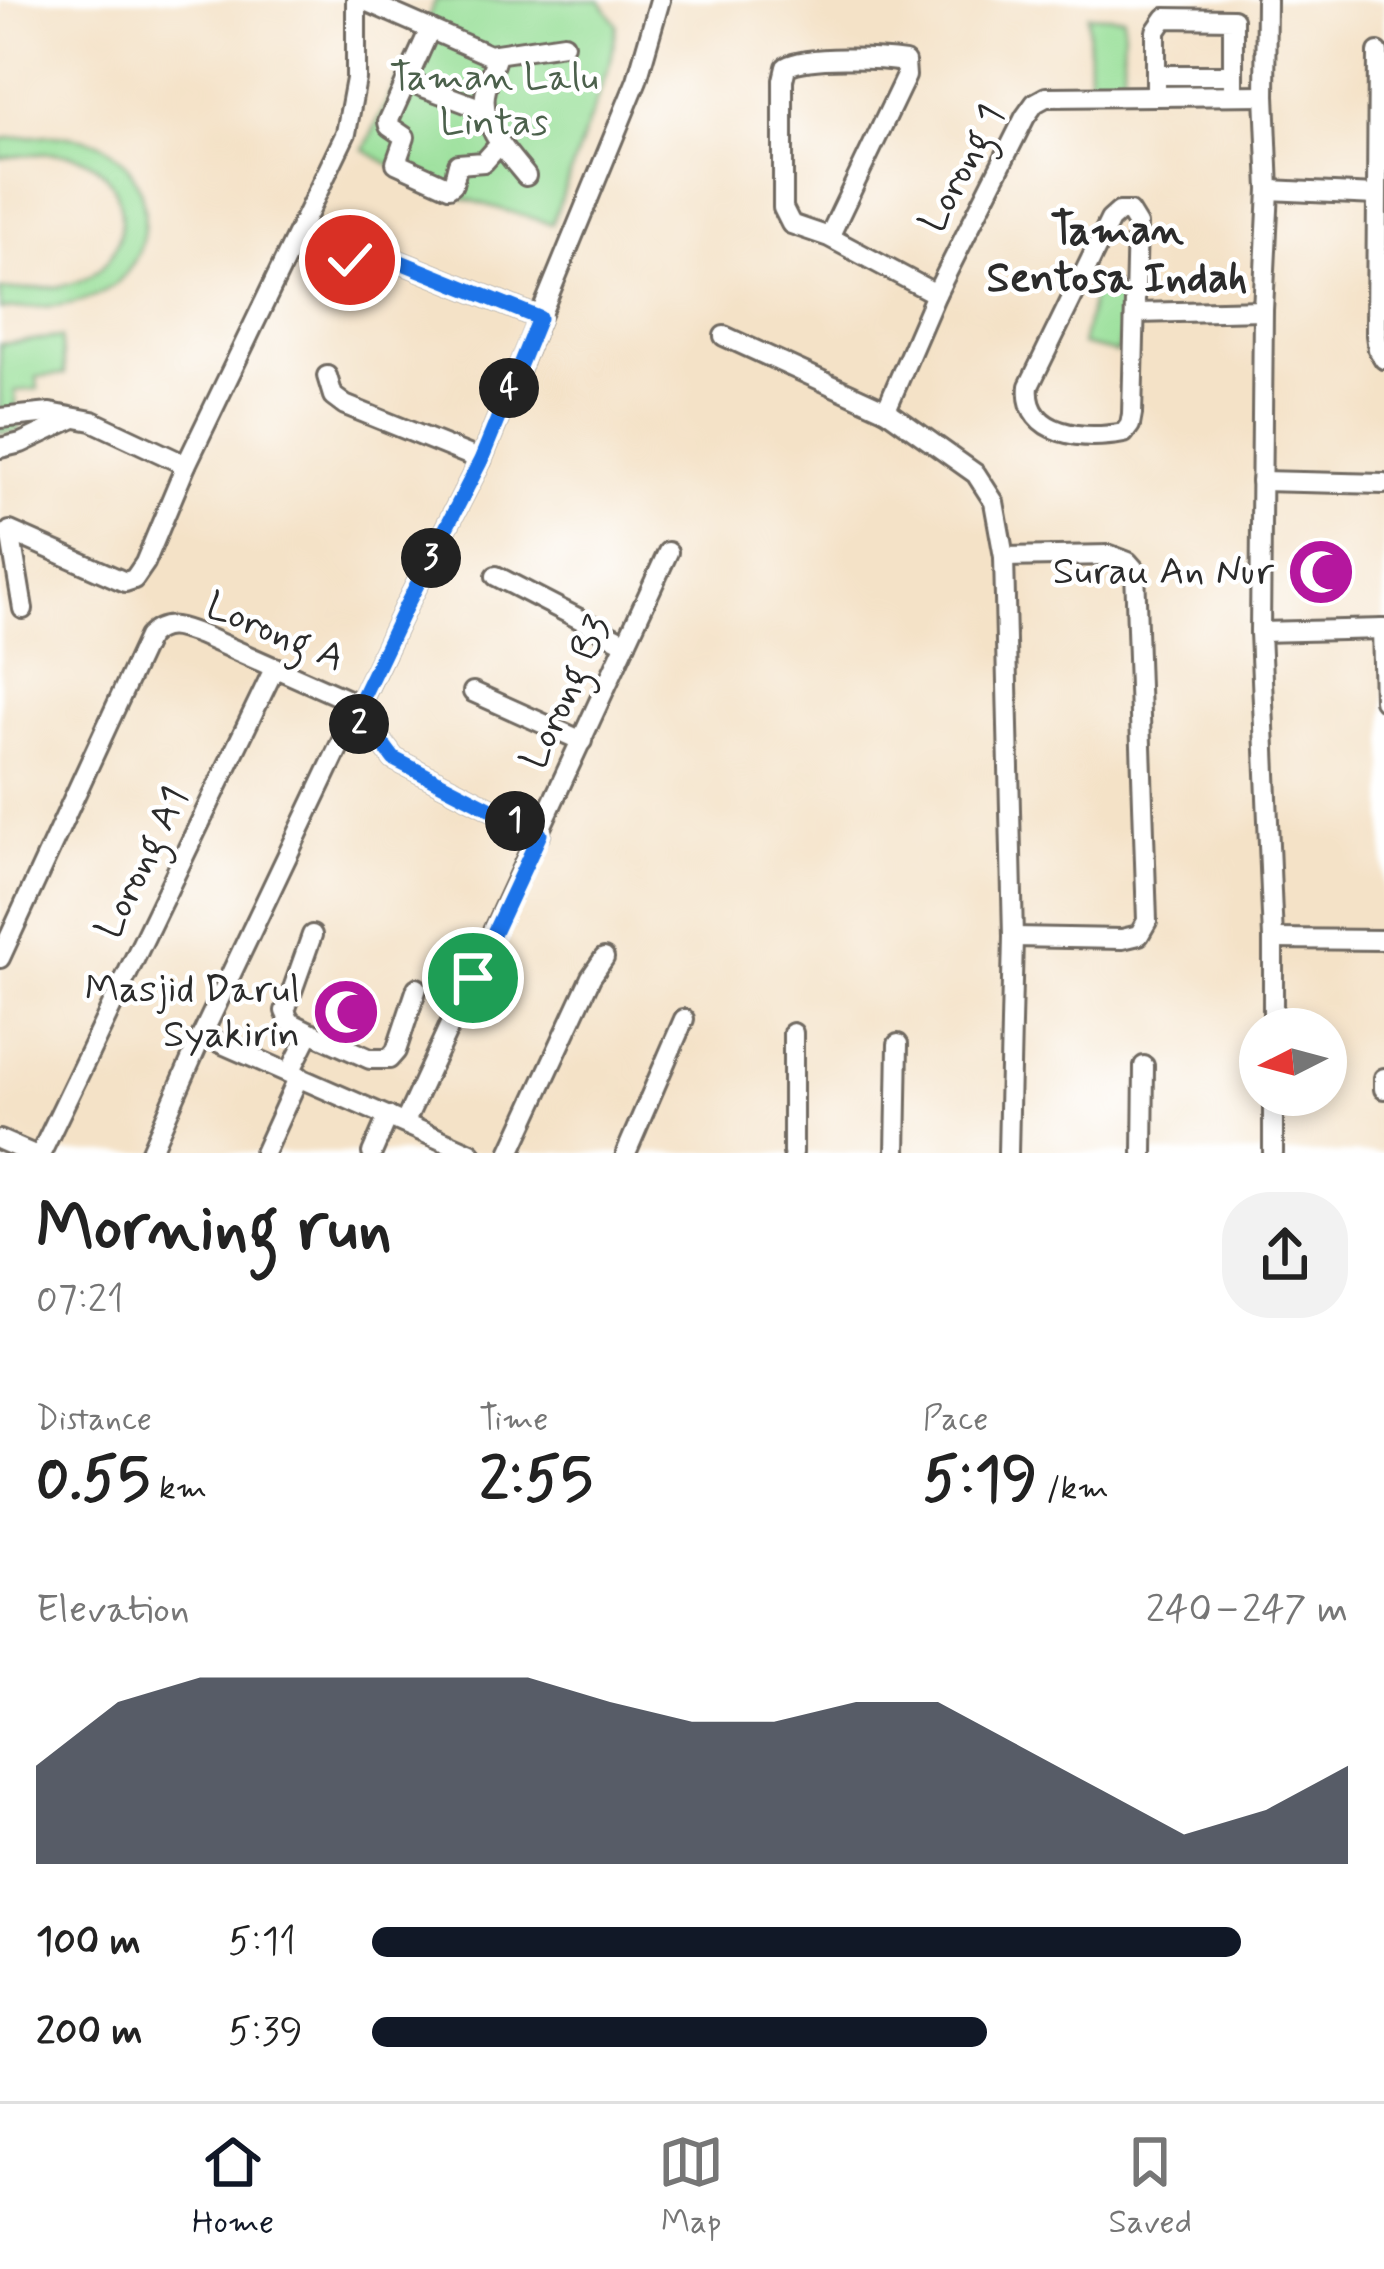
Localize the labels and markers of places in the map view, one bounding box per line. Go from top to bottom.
pin [299,209,401,311]
pin: 4 [479,358,539,418]
pin: 3 [401,528,461,588]
mosque icon: Surau An Nur [1286,537,1356,607]
place label: Surau An Nur [1053,547,1275,598]
pin: 2 [329,694,389,754]
pin: 1 [485,791,545,851]
pin [422,927,524,1029]
place label: Masjid Darul Syakirin [85,965,300,1061]
mosque icon: Masjid Darul Syakirin [311,977,381,1047]

